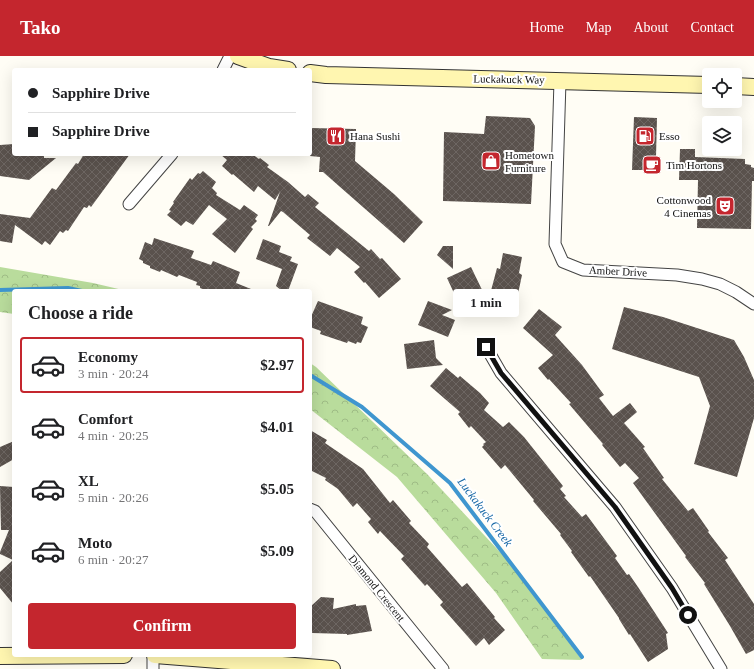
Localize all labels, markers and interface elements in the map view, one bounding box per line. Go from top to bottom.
text: Tako [20,17,61,38]
text: Home [530,20,564,35]
text: Map [586,20,611,35]
text: About [633,20,668,35]
text: Contact [690,20,734,35]
map controls [702,68,742,156]
button: locate [702,68,742,108]
street label: Luckakuck Way [473,72,545,86]
text: Sapphire Drive [52,85,150,101]
button: layers [702,116,742,156]
text: Sapphire Drive [52,123,150,139]
restaurant icon: Hana Sushi [325,125,347,147]
fuel station icon: Esso [634,125,656,147]
place label: Hana Sushi [350,130,400,142]
place label: Esso [659,130,680,142]
place label: Hometown Furniture [505,149,554,174]
shop icon: Hometown Furniture [480,150,502,172]
cafe icon: Tim Hortons [641,154,663,176]
place label: Tim Hortons [666,159,722,171]
place label: Cottonwood 4 Cinemas [657,194,711,219]
theatre icon: Cottonwood 4 Cinemas [714,195,736,217]
street label: Amber Drive [589,263,648,279]
callout: 1 min [453,289,519,317]
text: 1 min [470,295,502,310]
text: Choose a ride [28,303,133,323]
route end [477,338,495,356]
icon: car [30,347,66,383]
text: Economy [78,349,138,365]
text: $2.97 [260,357,294,373]
text: 3 min · 20:24 [78,366,148,381]
icon: car [30,409,66,445]
text: Comfort [78,411,133,427]
text: $4.01 [260,419,294,435]
text: 4 min · 20:25 [78,428,148,443]
icon: car [30,471,66,507]
text: XL [78,473,99,489]
water label: Luckakuck Creek [454,474,516,550]
text: $5.05 [260,481,294,497]
text: 5 min · 20:26 [78,490,148,505]
icon: car [30,533,66,569]
text: Moto [78,535,112,551]
text: $5.09 [260,543,294,559]
text: 6 min · 20:27 [78,552,148,567]
street label: Diamond Crescent [346,552,408,624]
button: Confirm [28,603,296,649]
route start [679,606,697,624]

